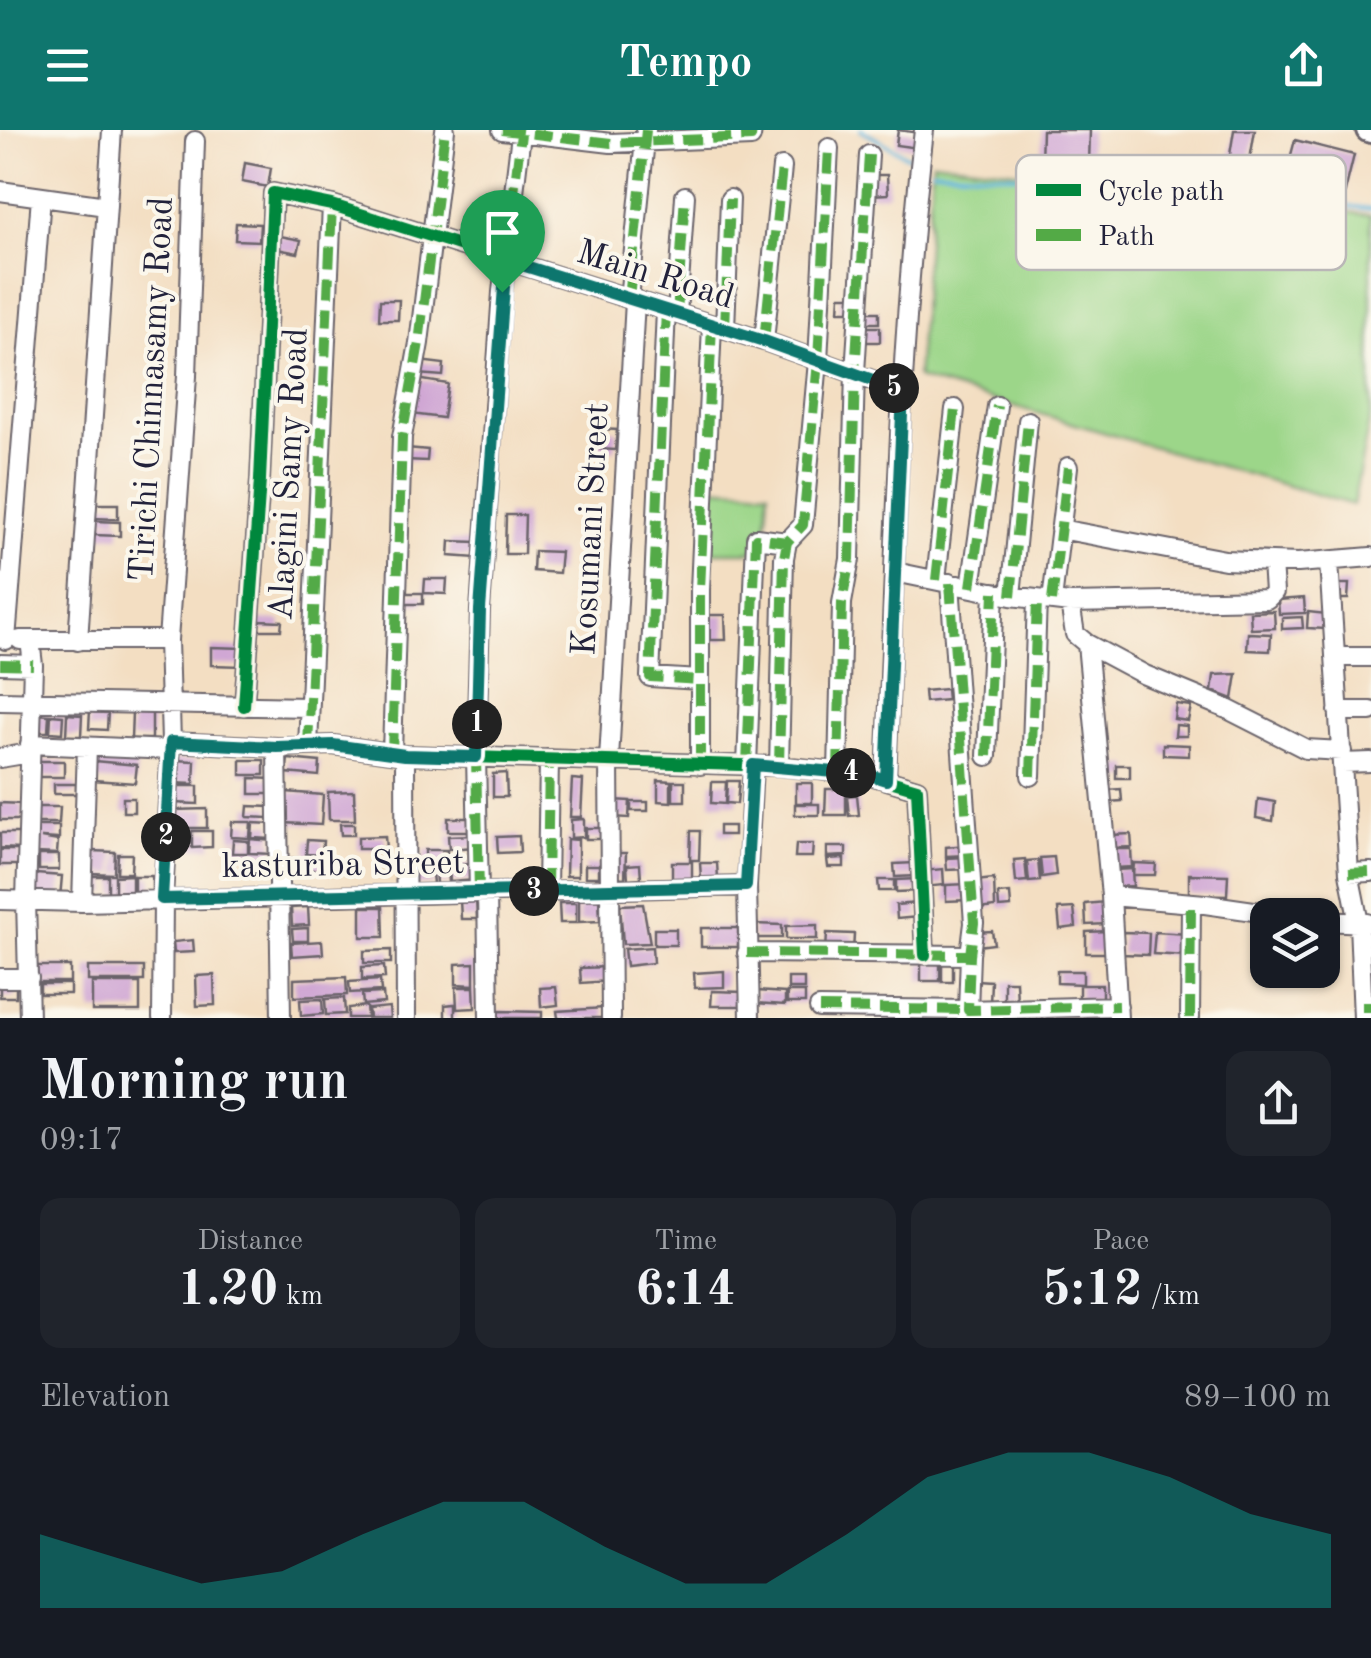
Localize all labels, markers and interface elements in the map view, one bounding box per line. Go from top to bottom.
icon: menu [40,38,95,93]
icon: share [1276,38,1331,93]
text: Tempo [619,42,752,87]
legend [1016,155,1346,270]
text: Cycle path [1098,179,1224,207]
pin [460,190,545,293]
street label: Tirichi Chinnasamy Road [125,196,180,582]
icon: arrive [475,205,530,260]
text: Path [1098,224,1155,252]
street label: Main Road [572,235,738,316]
street label: Alagini Samy Road [264,327,315,621]
pin: 5 [869,363,919,413]
text: 5 [886,374,902,402]
street label: Kosumani Street [567,402,616,657]
pin: 1 [452,699,502,749]
text: 1 [469,710,485,738]
pin: 4 [826,748,876,798]
text: 4 [843,759,859,787]
pin: 2 [141,812,191,862]
text: 2 [158,823,174,851]
street label: kasturiba Street [221,846,465,885]
pin: 3 [509,866,559,916]
text: 3 [526,877,542,905]
map controls [1250,898,1340,988]
button: layers [1250,898,1340,988]
button: share [1226,1051,1331,1156]
text: Morning run [40,1056,349,1111]
text: 09:17 [40,1125,123,1157]
text: Distance [197,1228,303,1256]
text: Time [654,1228,717,1256]
text: Pace [1092,1228,1149,1256]
text: 1.20 [177,1266,278,1316]
text: 6:14 [635,1266,736,1316]
text: 5:12 [1042,1266,1143,1316]
text: km [278,1283,323,1311]
text: /km [1143,1283,1200,1311]
text: Elevation [40,1382,170,1414]
text: 89–100 m [1184,1382,1331,1414]

